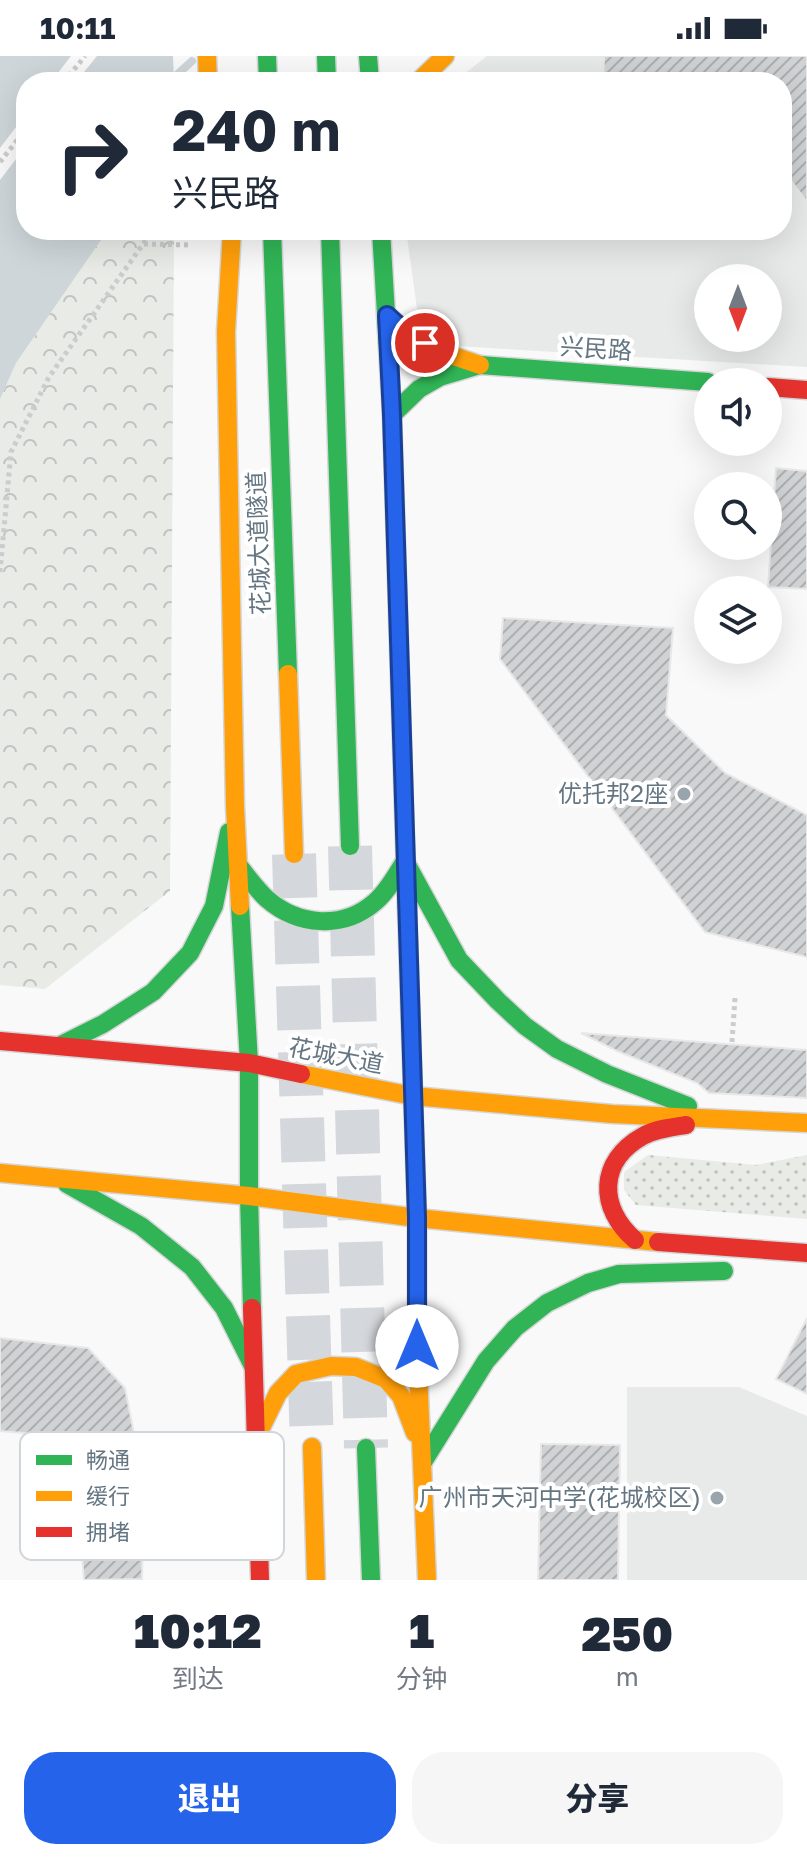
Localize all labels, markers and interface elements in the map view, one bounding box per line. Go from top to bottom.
text: 10:11 [40,10,115,46]
text: 240 m [172,96,341,163]
icon: right [40,104,144,208]
text: 兴民路 [172,171,280,214]
north arrow [694,264,782,352]
map controls [694,264,782,664]
pin [391,309,459,377]
icon: arrive [403,321,447,365]
street label: 兴民路 [559,331,633,364]
button: sound [694,368,782,456]
street label: 花城大道隧道 [240,471,275,616]
button: search [694,472,782,560]
button: layers [694,576,782,664]
place label: 优托邦2座 [558,778,668,807]
marker: 优托邦2座 [675,785,693,803]
street label: 花城大道 [286,1031,386,1078]
position arrow [375,1304,459,1388]
legend [20,1432,284,1560]
text: 畅通 [86,1446,130,1473]
text: 缓行 [86,1482,130,1509]
place label: 广州市天河中学(花城校区) [419,1482,701,1511]
marker: 广州市天河中学(花城校区) [708,1489,726,1507]
text: 拥堵 [86,1518,130,1545]
text: 10:12 [134,1601,262,1659]
text: 1 [409,1601,434,1659]
text: 250 [581,1604,673,1662]
text: m [616,1661,639,1692]
text: 到达 [172,1663,224,1694]
text: 分钟 [396,1663,448,1694]
button: 退出 [24,1752,396,1844]
button: 分享 [412,1752,783,1844]

